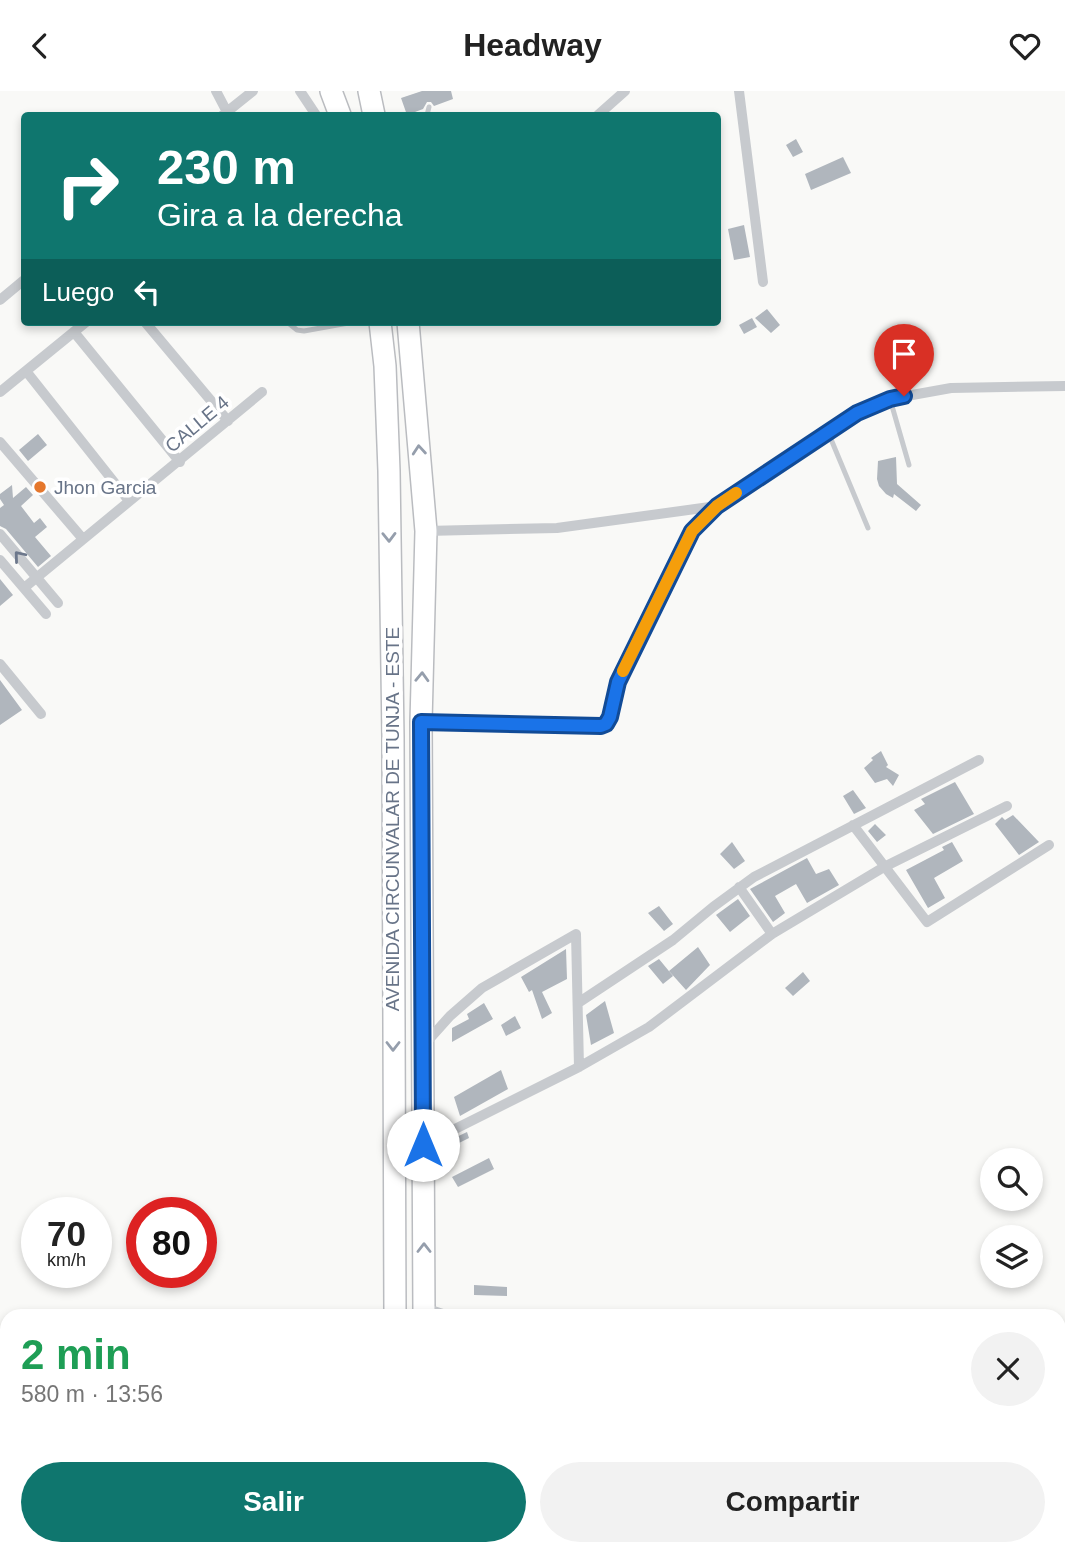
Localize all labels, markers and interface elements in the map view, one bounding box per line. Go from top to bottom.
icon: back [21,27,59,65]
text: Headway [463,27,602,63]
icon: heart [1006,27,1044,65]
icon: right [42,140,133,231]
text: 230 m [157,140,296,194]
text: Gira a la derecha [157,197,402,233]
icon: left [128,273,166,311]
text: Luego [42,277,114,307]
pin [874,324,934,396]
icon: arrive [885,335,923,373]
street label: CALLE 4 [161,391,233,456]
one-way arrow [412,444,427,455]
place label: Jhon Garcia [54,477,157,498]
marker: Jhon Garcia [32,479,48,495]
one-way arrow [381,532,397,543]
one-way arrow [14,551,27,564]
street label: AVENIDA CIRCUNVALAR DE TUNJA - ESTE [382,627,403,1011]
one-way arrow [414,672,430,682]
one-way arrow [386,1040,401,1051]
position arrow [386,1108,460,1182]
map controls [980,1148,1043,1288]
button: search [980,1148,1043,1211]
speed limit sign: 80 [126,1197,217,1288]
text: 70 [47,1214,86,1253]
button: layers [980,1225,1043,1288]
one-way arrow [416,1242,432,1253]
text: km/h [47,1250,86,1270]
text: 2 min [21,1331,131,1378]
button: close [971,1332,1045,1406]
text: 580 m · 13:56 [21,1381,163,1407]
button: Salir [21,1462,526,1542]
button: Compartir [540,1462,1045,1542]

